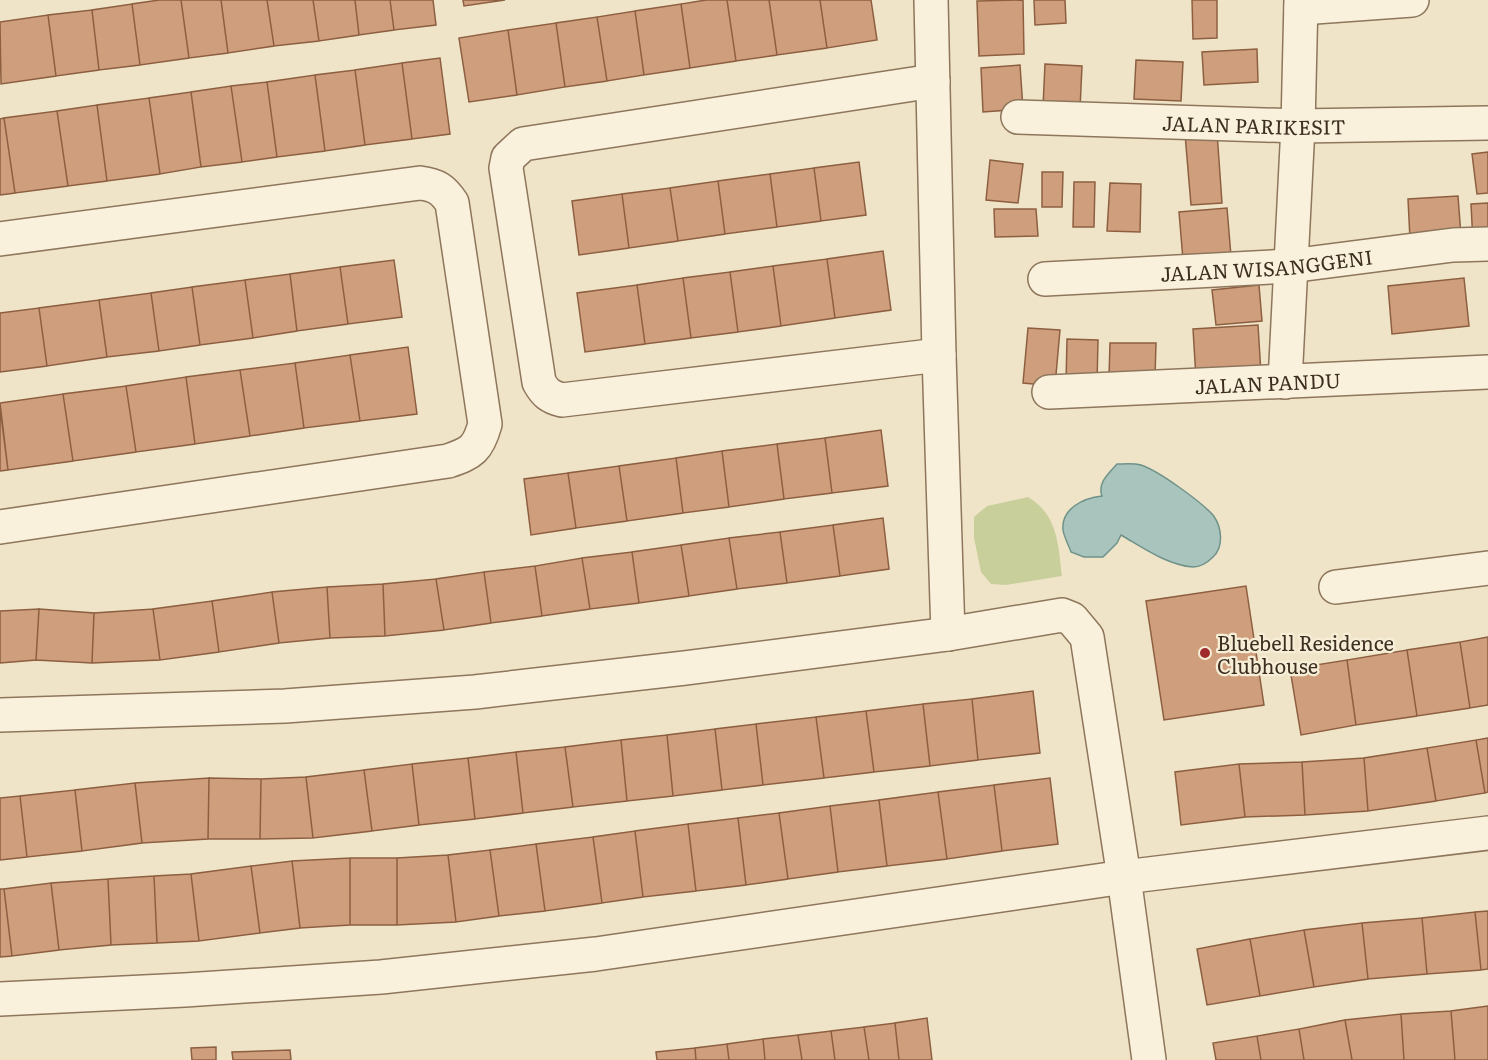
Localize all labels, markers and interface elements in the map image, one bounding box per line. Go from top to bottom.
street label: JALAN PARIKESIT [1162,107,1346,141]
street label: JALAN WISANGGENI [1159,240,1374,288]
street label: JALAN PANDU [1194,364,1342,400]
place label: Bluebell Residence Clubhouse [1217,627,1394,680]
marker: Bluebell Residence Clubhouse [1198,646,1212,660]

